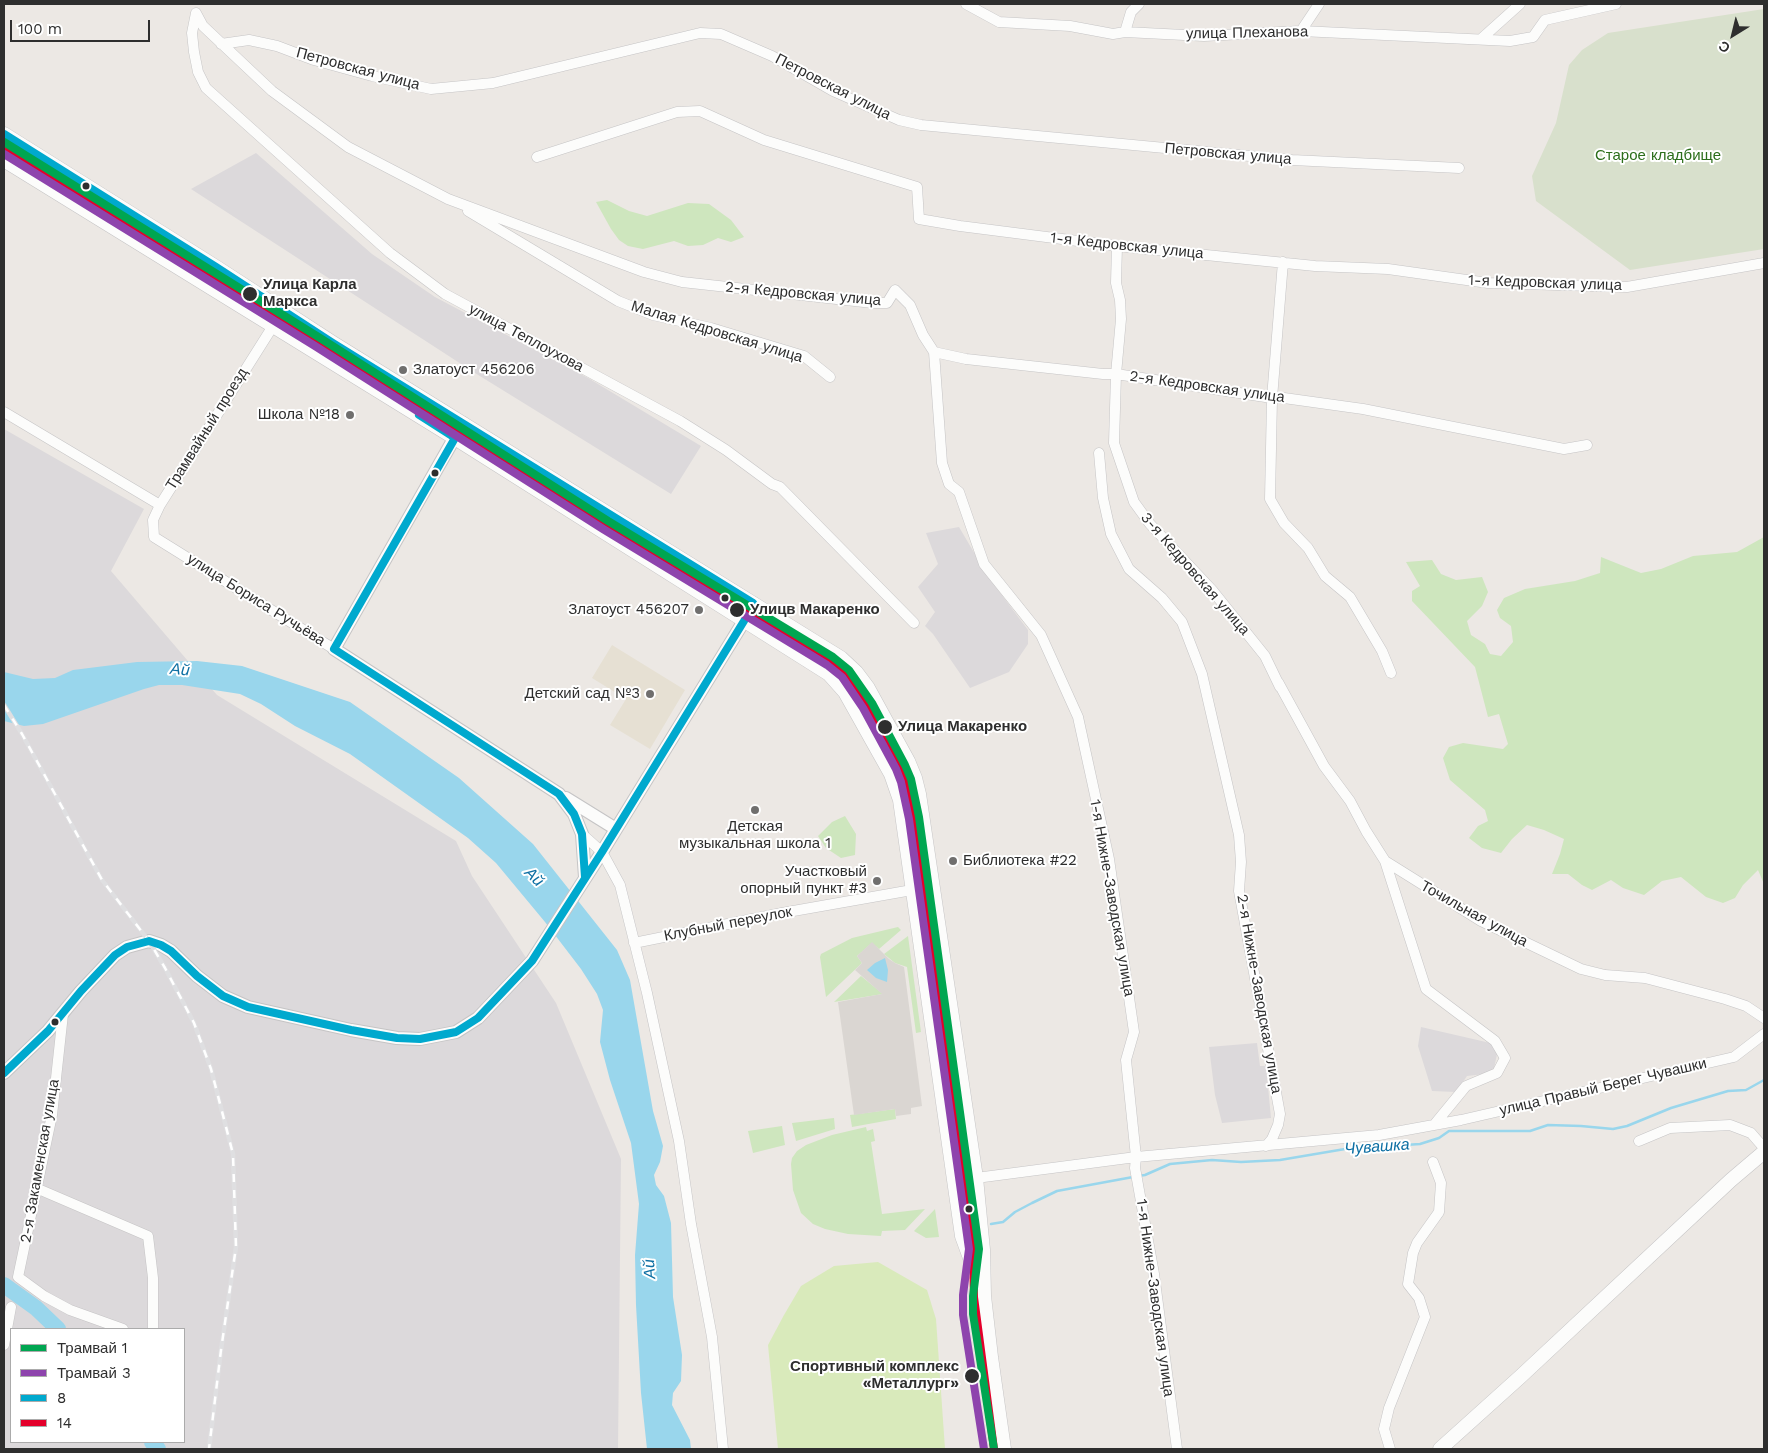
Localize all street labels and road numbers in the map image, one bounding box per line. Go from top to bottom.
street label: улица Плеханова [1186,23,1308,43]
street label: Петровская улица [294,44,422,94]
street label: Петровская улица [772,50,894,124]
street label: Петровская улица [1164,139,1292,169]
street label: 1-я Кедровская улица [1050,229,1204,263]
street label: 1-я Кедровская улица [1468,271,1622,295]
street label: 2-я Кедровская улица [724,278,882,310]
street label: Малая Кедровская улица [629,297,805,367]
street label: улица Теплоухова [465,300,587,376]
street label: Трамвайный проезд [162,365,252,493]
street label: 2-я Кедровская улица [1128,367,1286,407]
street label: 3-я Кедровская улица [1137,509,1253,639]
street label: улица Бориса Ручьёва [183,550,329,650]
street label: 1-я Нижне-Заводская улица [1086,798,1138,998]
street label: Точильная улица [1417,877,1531,951]
street label: 2-я Нижне-Заводская улица [1233,893,1285,1095]
street label: Клубный переулок [662,903,794,945]
street label: улица Правый Берег Чувашки [1498,1054,1708,1120]
street label: 2-я Закаменская улица [17,1078,63,1244]
street label: 1-я Нижне-Заводская улица [1132,1198,1178,1398]

